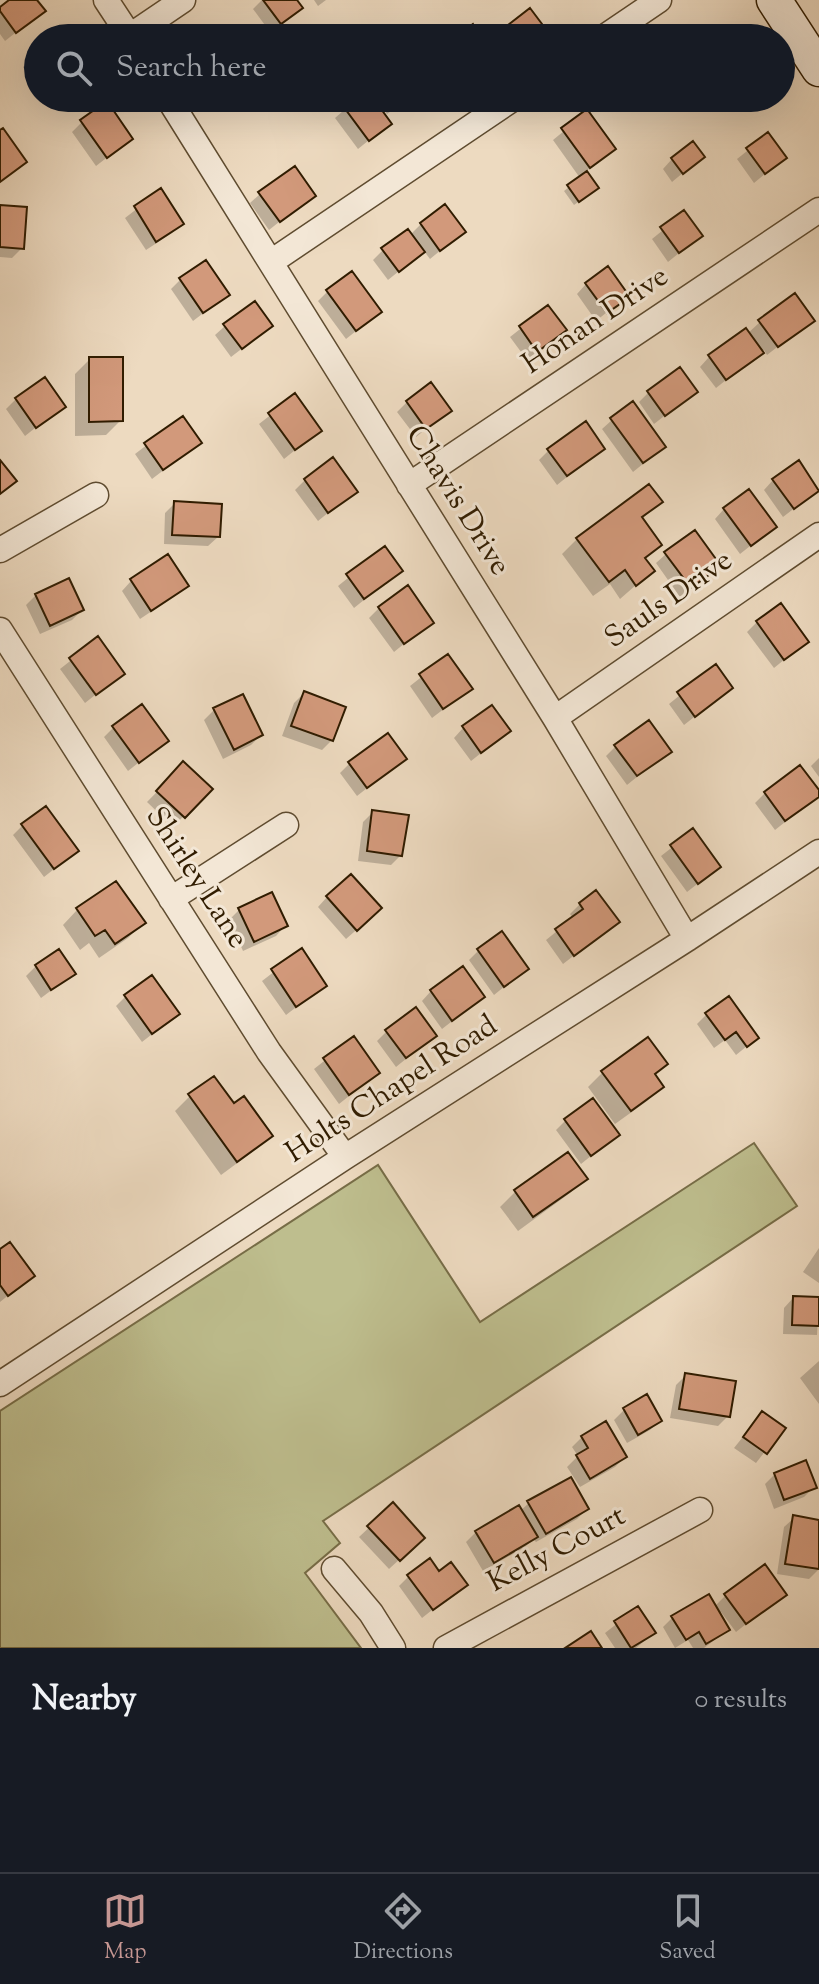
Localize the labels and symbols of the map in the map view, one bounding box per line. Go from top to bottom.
street label: Honan Drive [514,256,678,386]
street label: Chavis Drive [394,418,520,584]
street label: Sauls Drive [596,540,742,660]
street label: Shirley Lane [134,799,258,957]
street label: Holts Chapel Road [278,1005,506,1175]
street label: Kelly Court [480,1496,634,1604]

